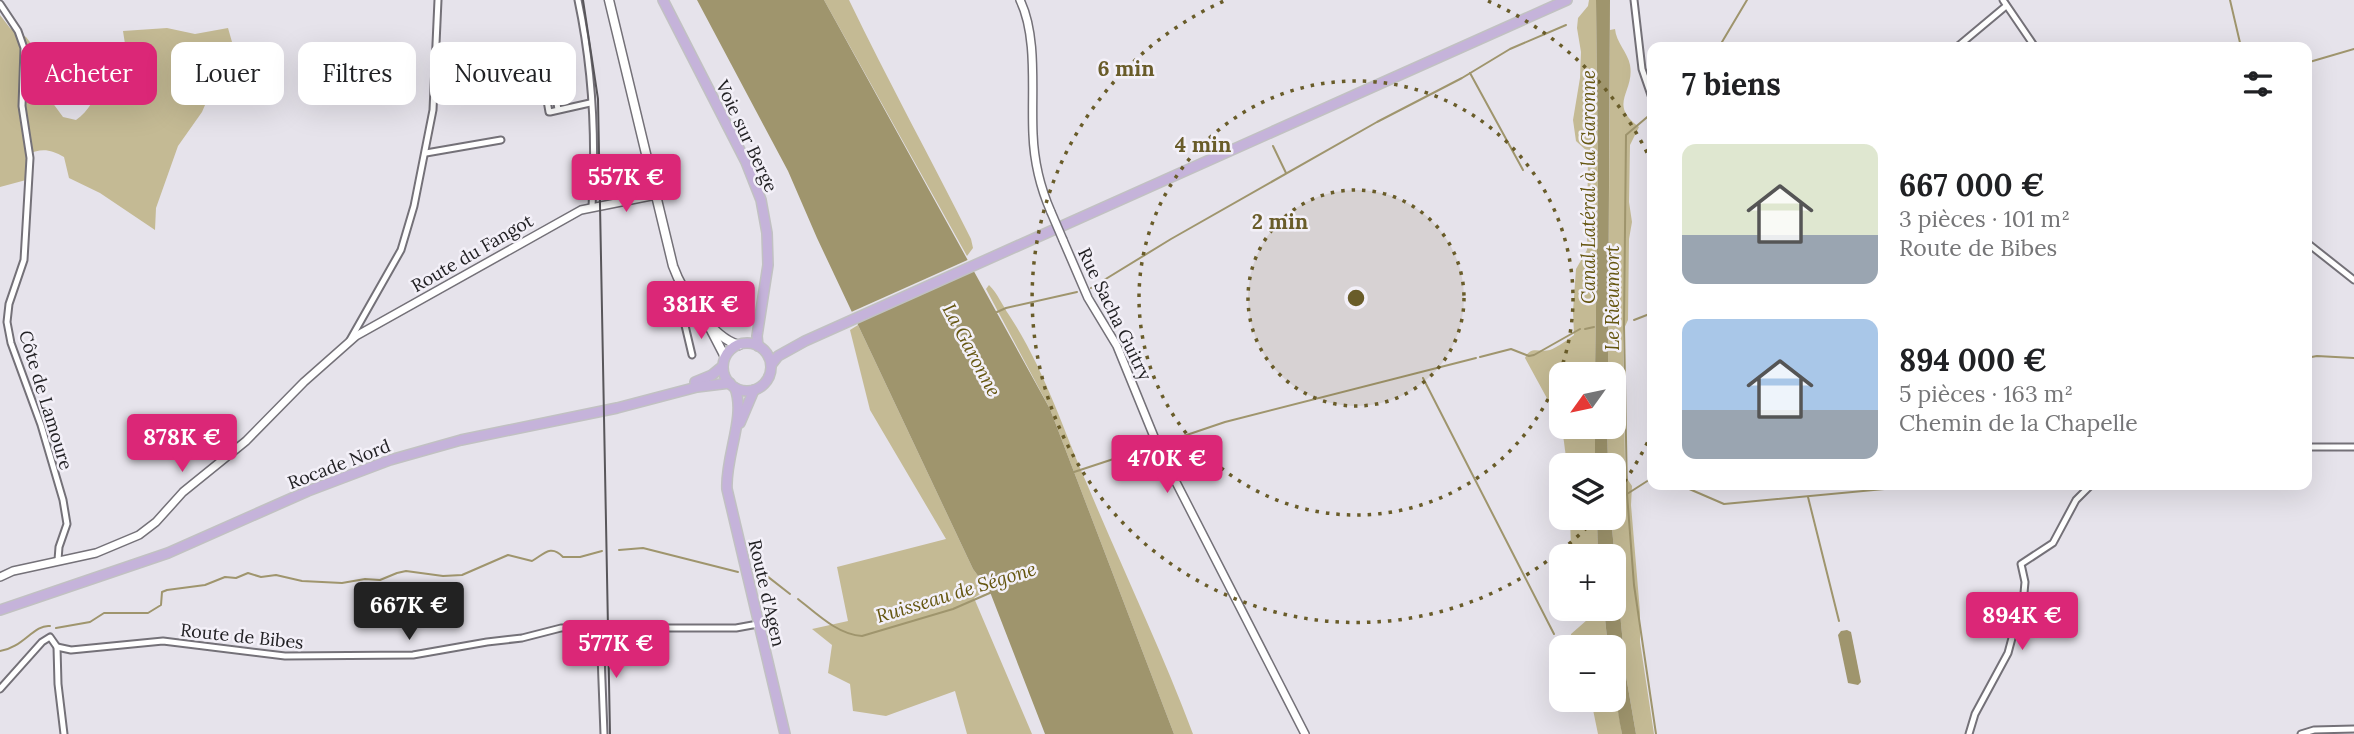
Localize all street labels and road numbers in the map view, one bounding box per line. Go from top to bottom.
street label: Voie sur Berge [711,75,783,196]
street label: Route du Fangot [407,209,537,297]
street label: Rue Sacha Guitry [1073,244,1157,385]
street label: Côte de Lamoure [14,327,78,473]
street label: Rocade Nord [284,434,394,494]
street label: Route d'Agen [743,537,791,649]
street label: Route de Bibes [179,618,305,654]

